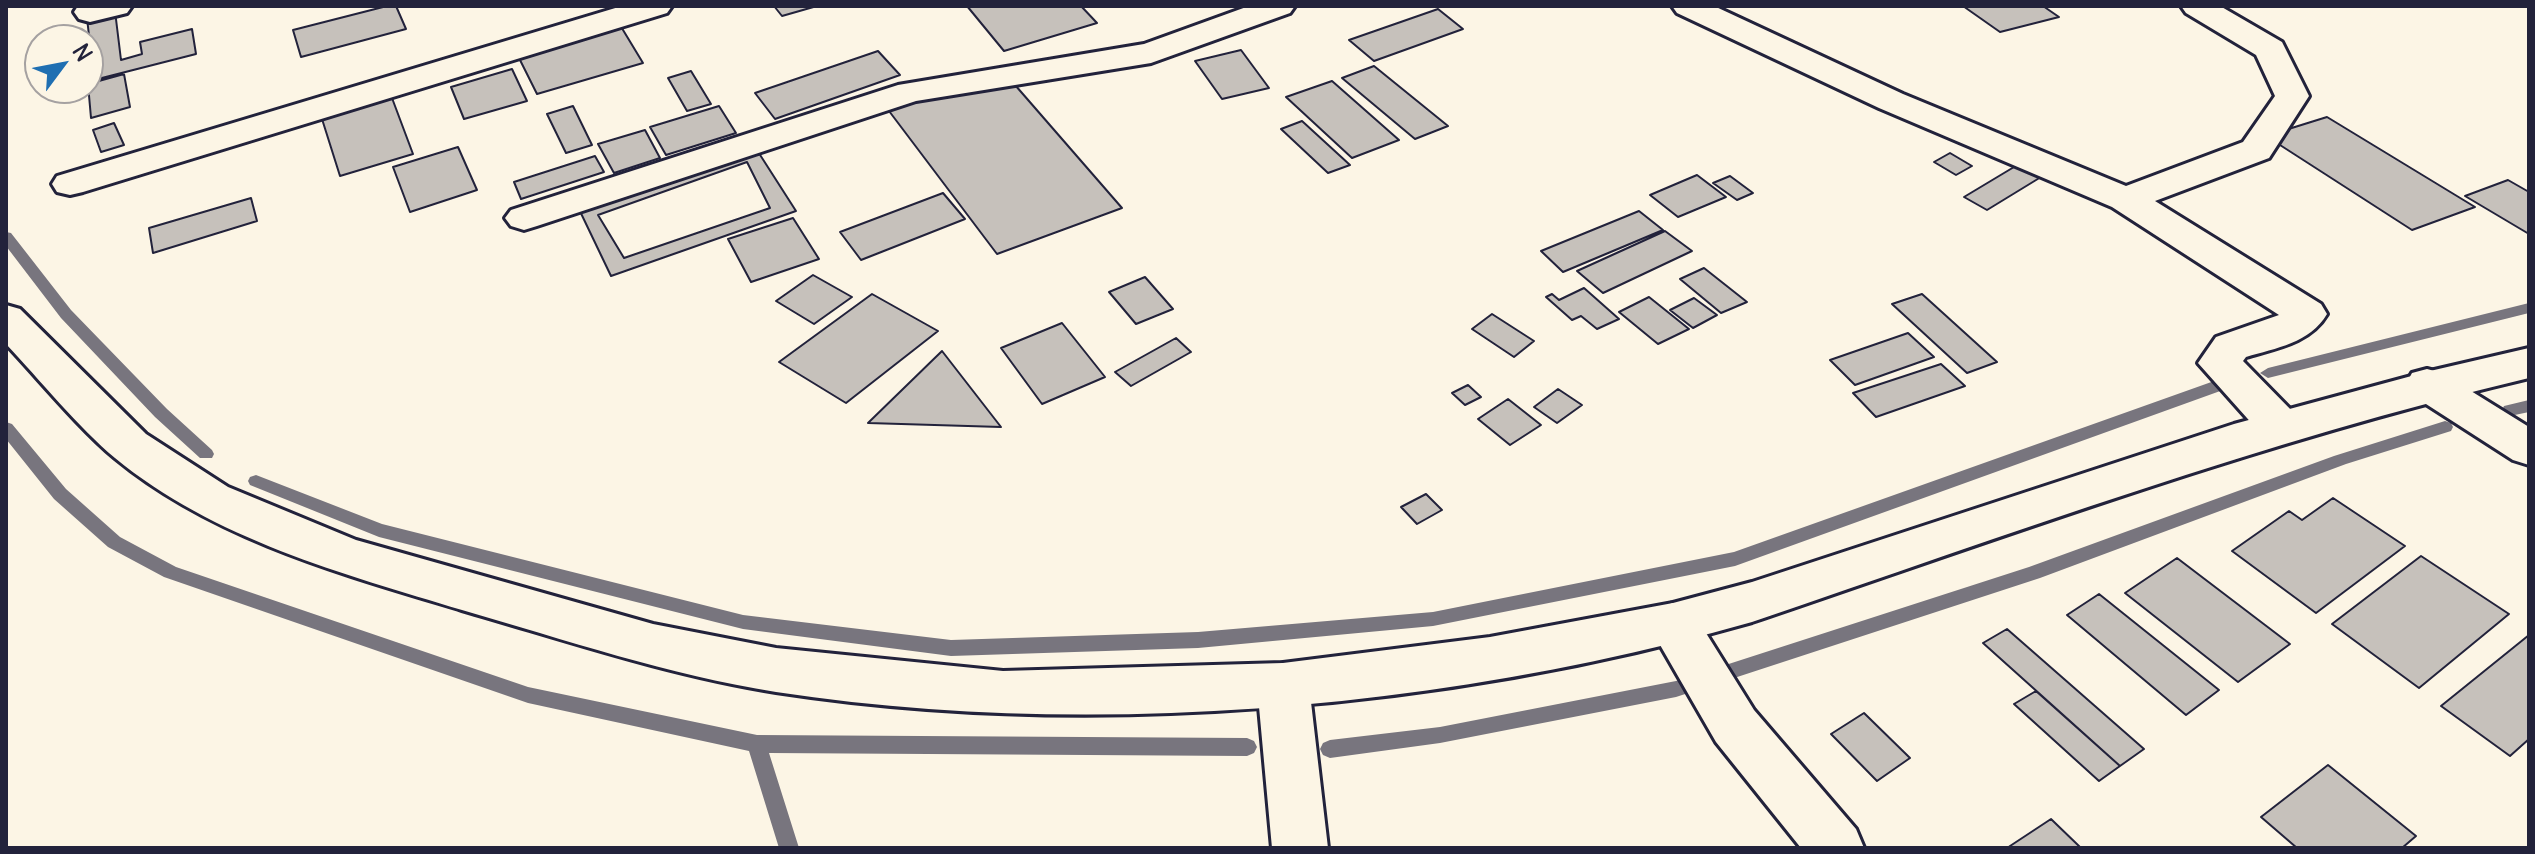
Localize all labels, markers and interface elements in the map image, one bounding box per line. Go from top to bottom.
north arrow [24,24,104,104]
text: N [67,38,99,66]

